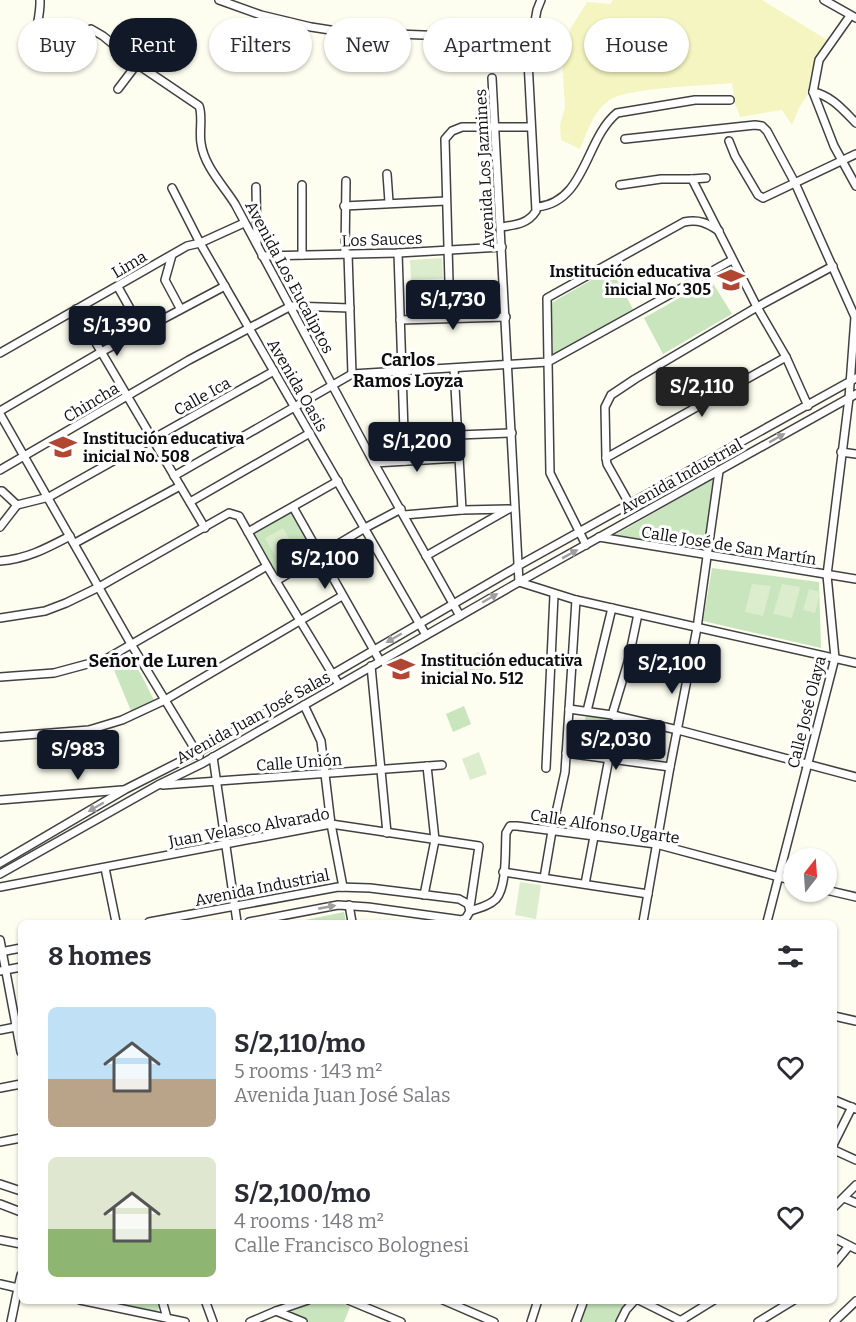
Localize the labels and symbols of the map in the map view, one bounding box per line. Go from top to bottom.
street label: Avenida Los Jazmines [471,88,498,249]
street label: Avenida Los Eucaliptos [241,198,338,357]
street label: Los Sauces [341,229,423,250]
street label: Lima [108,247,150,282]
place label: Institución educativa inicial No. 305 [550,262,711,299]
school or university icon: Institución educativa inicial No. 305 [716,265,746,295]
pin: S/1,730 [398,280,508,331]
pin: S/1,390 [62,306,172,357]
street label: Avenida Oasis [263,335,332,435]
district label: Carlos Ramos Loyza [353,349,463,392]
pin: S/2,110 [647,367,757,418]
street label: Calle Ica [171,373,234,420]
street label: Chincha [60,378,123,426]
pin: S/1,200 [362,422,472,473]
place label: Institución educativa inicial No. 508 [83,429,244,466]
school or university icon: Institución educativa inicial No. 508 [48,432,78,462]
one-way arrow [769,433,786,443]
street label: Avenida Industrial [617,435,746,518]
street label: Calle José de San Martín [640,522,818,569]
pin: S/2,100 [270,539,380,590]
one-way arrow [562,549,579,559]
one-way arrow [482,594,499,604]
one-way arrow [385,633,402,643]
pin: S/2,100 [617,644,727,695]
district label: Señor de Luren [88,650,218,672]
place label: Institución educativa inicial No. 512 [421,651,582,688]
school or university icon: Institución educativa inicial No. 512 [386,654,416,684]
street label: Calle José Olaya [783,654,830,770]
street label: Avenida Juan José Salas [173,667,334,768]
pin: S/2,030 [561,720,671,771]
pin: S/983 [36,730,120,781]
street label: Calle Unión [255,750,343,775]
one-way arrow [88,801,105,811]
street label: Juan Velasco Alvarado [166,804,331,851]
street label: Calle Alfonso Ugarte [529,805,681,848]
north arrow [783,848,837,902]
street label: Avenida Industrial [193,865,332,910]
one-way arrow [318,902,337,911]

